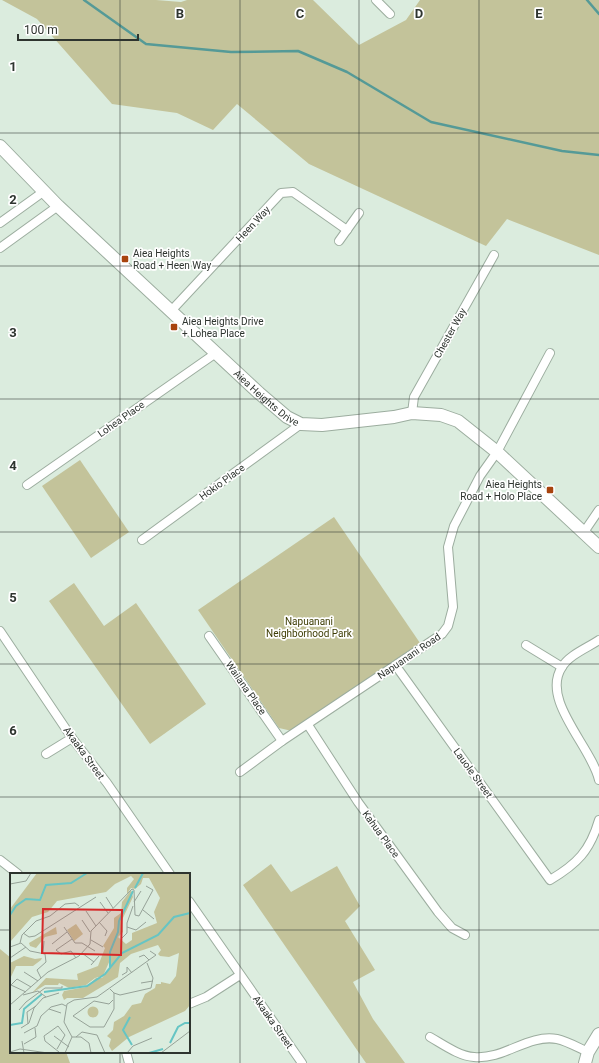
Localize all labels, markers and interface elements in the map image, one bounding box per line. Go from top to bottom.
text: B [176,6,184,21]
text: C [296,6,305,21]
text: D [415,6,423,21]
text: E [535,6,543,21]
scale bar [18,16,138,42]
text: 100 m [24,23,58,37]
text: 1 [9,59,17,74]
text: 2 [9,192,17,207]
street label: Heen Way [234,204,272,244]
place label: Aiea Heights Road + Heen Way [133,248,211,271]
marker: Aiea Heights Road + Heen Way [120,254,130,264]
street label: Chester Way [432,306,468,360]
place label: Aiea Heights Drive + Lohea Place [182,316,264,339]
marker: Aiea Heights Drive + Lohea Place [169,322,179,332]
text: 3 [9,325,17,340]
street label: Aiea Heights Drive [232,367,301,428]
street label: Lohea Place [96,399,146,439]
text: 4 [9,458,17,473]
street label: Hokio Place [197,462,247,502]
place label: Aiea Heights Road + Holo Place [460,479,542,502]
marker: Aiea Heights Road + Holo Place [545,485,555,495]
text: 5 [9,590,17,605]
park label: Napuanani Neighborhood Park [266,616,353,639]
street label: Napuanani Road [375,631,443,681]
street label: Wailana Place [224,659,268,717]
text: 6 [9,723,17,738]
street label: Akaaka Street [61,725,107,781]
street label: Lauole Street [451,746,495,800]
street label: Kahua Place [360,808,402,860]
inset map [10,873,190,1053]
street label: Akaaka Street [251,994,295,1050]

